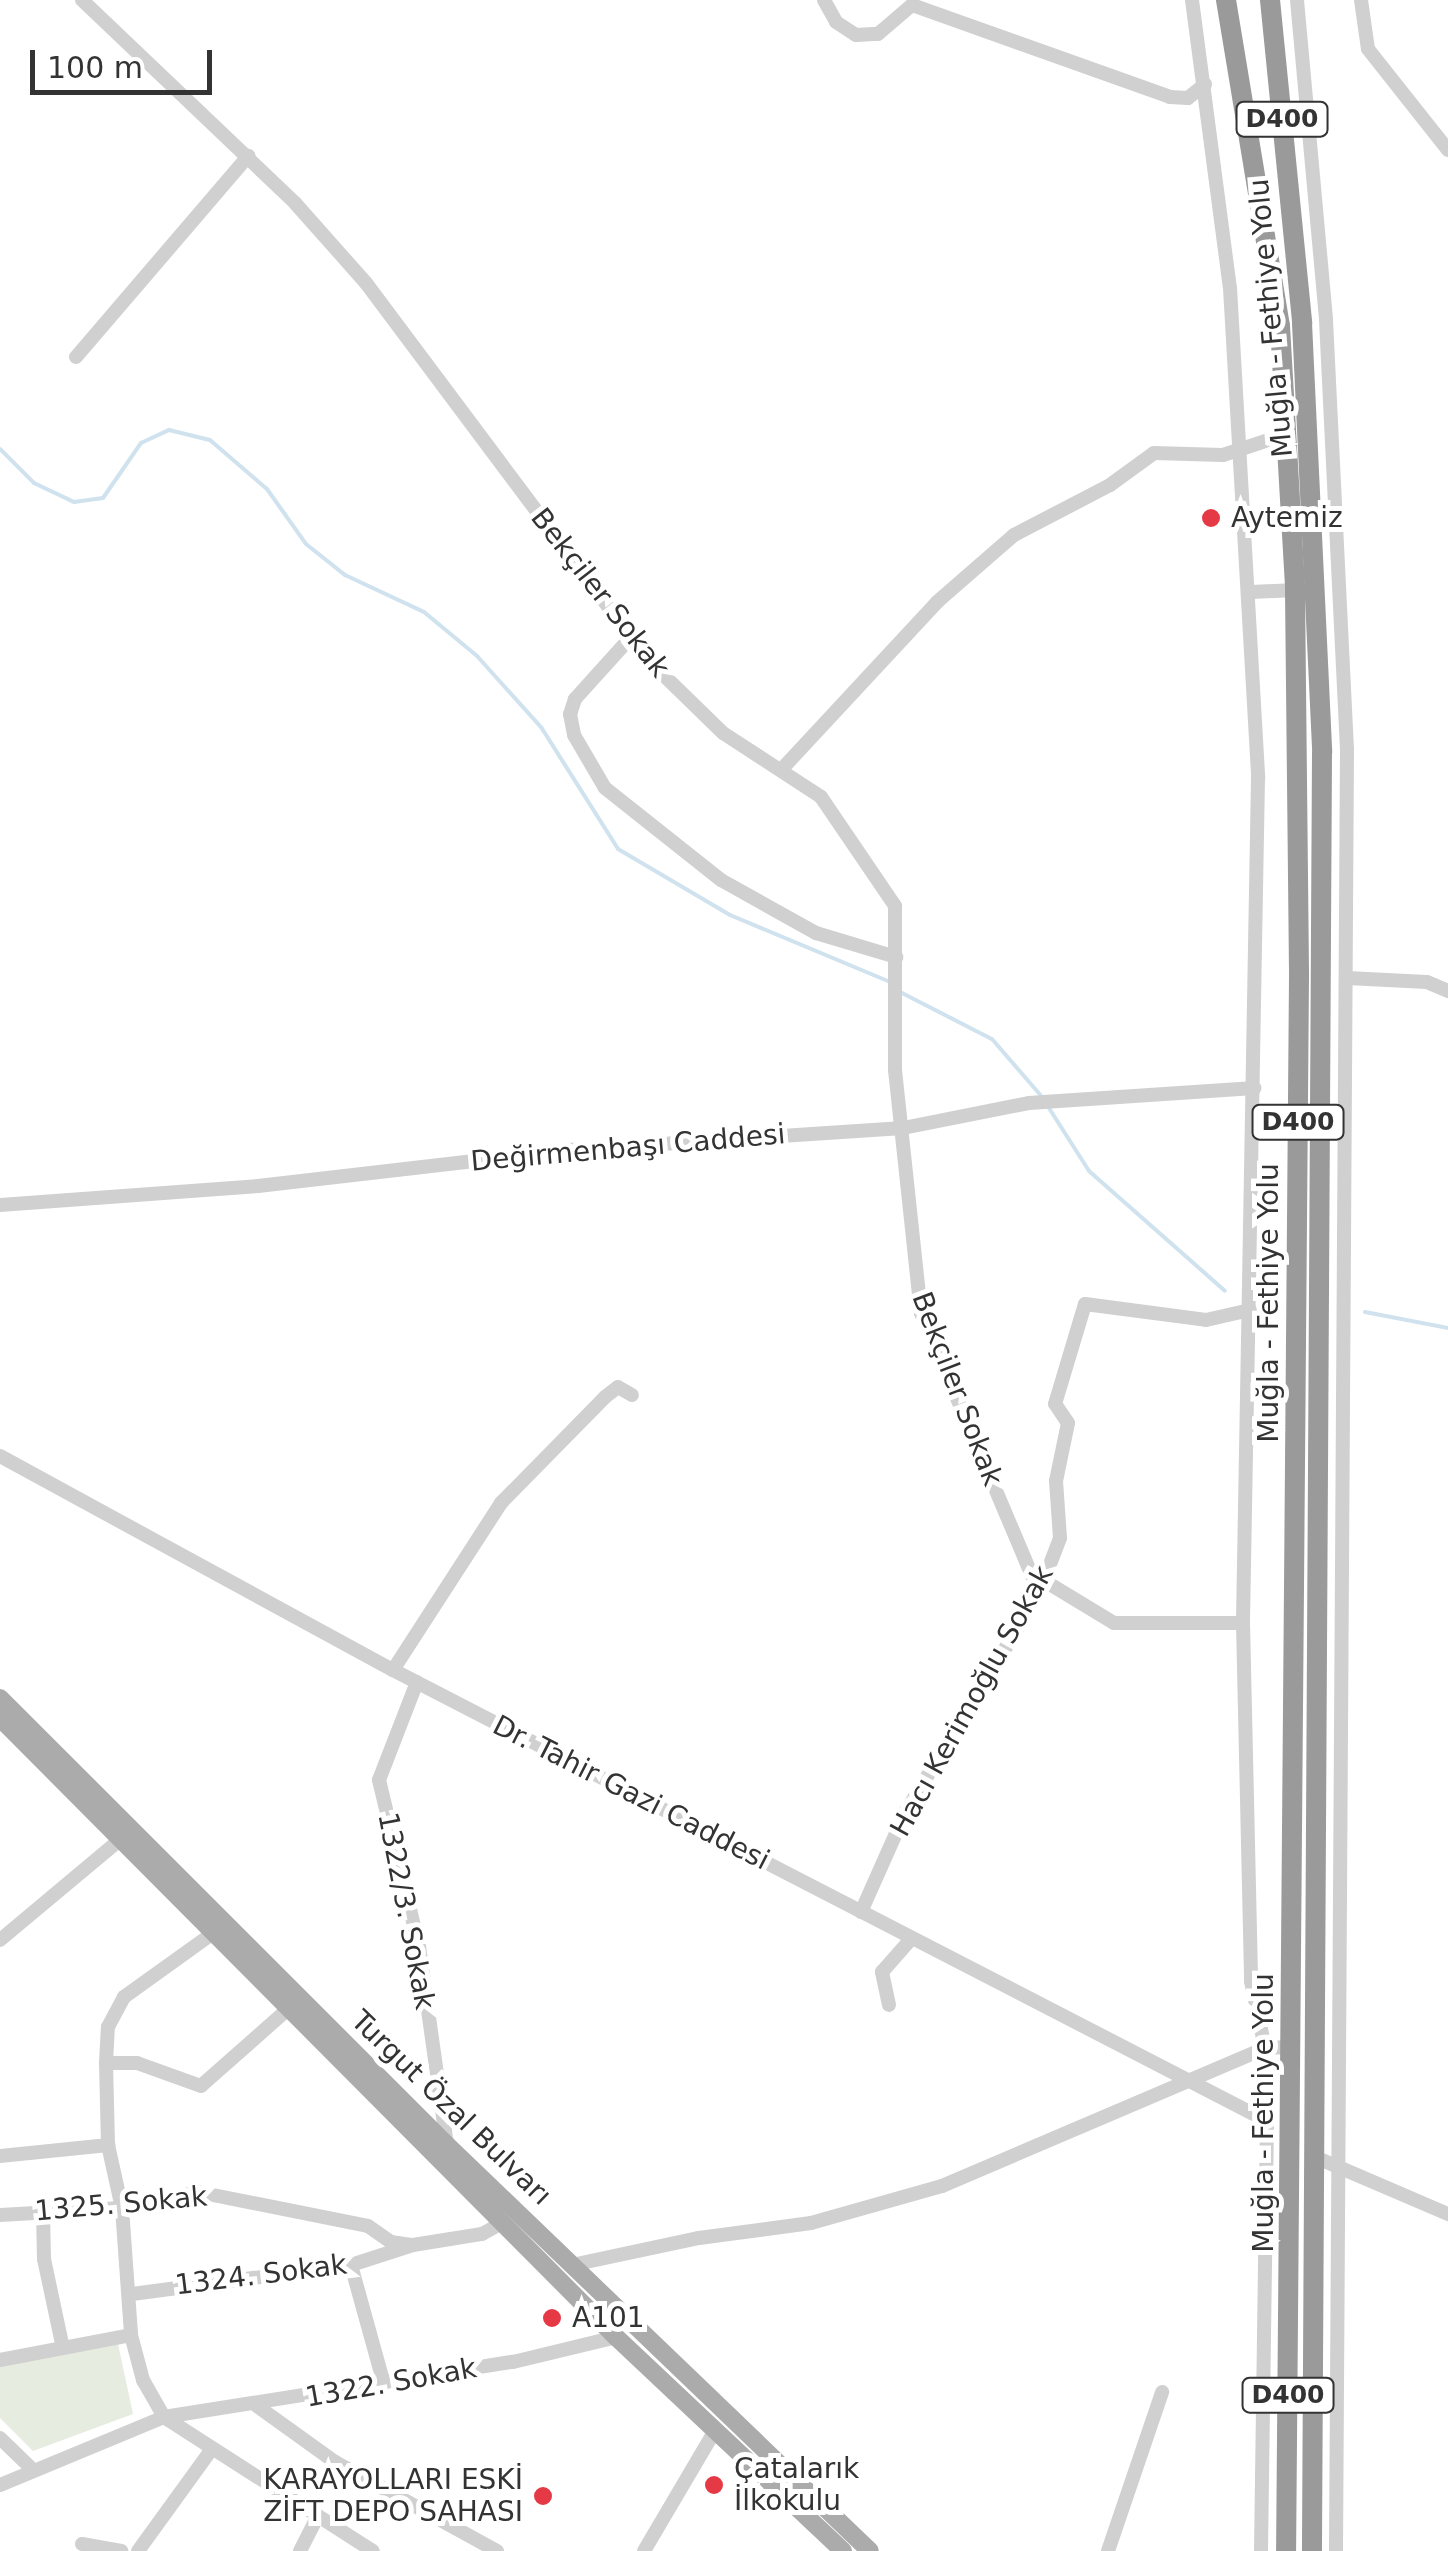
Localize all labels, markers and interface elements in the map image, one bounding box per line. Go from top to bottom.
scale bar [35,30,218,92]
text: 100 m [47,50,143,85]
road number: D400 [1234,99,1330,139]
street label: Muğla - Fethiye Yolu [1242,177,1300,459]
place label: Aytemiz [1231,501,1343,535]
street label: Bekçiler Sokak [524,502,676,684]
marker: Aytemiz [1200,507,1222,529]
road number: D400 [1250,1102,1346,1142]
street label: Değirmenbaşı Caddesi [469,1118,787,1178]
street label: Muğla - Fethiye Yolu [1252,1163,1286,1443]
street label: Bekçiler Sokak [905,1287,1009,1491]
street label: Hacı Kerimoğlu Sokak [884,1560,1060,1842]
street label: Dr. Tahir Gazi Caddesi [487,1709,775,1877]
street label: 1322/3. Sokak [370,1809,442,2013]
street label: Muğla - Fethiye Yolu [1247,1973,1281,2253]
street label: Turgut Özal Bulvarı [344,2004,558,2212]
street label: 1325. Sokak [33,2180,209,2228]
street label: 1324. Sokak [173,2248,349,2302]
place label: A101 [572,2301,645,2335]
marker: A101 [541,2307,563,2329]
street label: 1322. Sokak [303,2351,479,2415]
road number: D400 [1240,2375,1336,2415]
place label: Çatalarık İlkokulu [734,2452,859,2518]
place label: KARAYOLLARI ESKİ ZİFT DEPO SAHASI [263,2463,523,2529]
marker: Çatalarık İlkokulu [703,2474,725,2496]
marker: KARAYOLLARI ESKİ ZİFT DEPO SAHASI [532,2485,554,2507]

